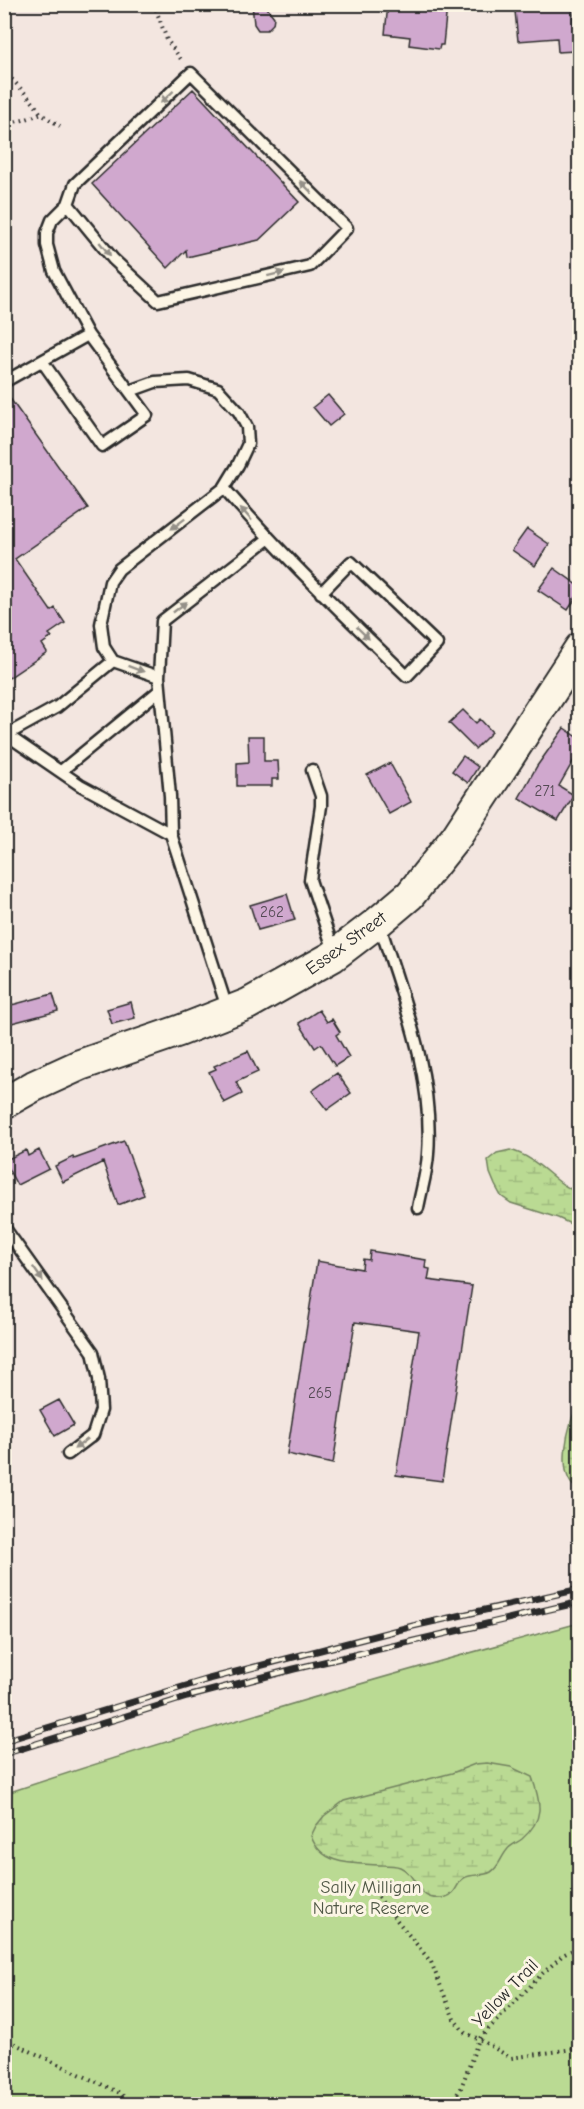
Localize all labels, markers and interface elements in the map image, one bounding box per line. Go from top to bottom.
one-way arrow [160,89,174,103]
one-way arrow [299,180,313,194]
one-way arrow [98,241,111,256]
one-way arrow [267,269,285,279]
one-way arrow [240,507,253,522]
one-way arrow [170,518,186,530]
one-way arrow [172,601,187,613]
one-way arrow [356,626,370,640]
one-way arrow [127,665,145,675]
house number: 271 [535,782,555,800]
house number: 262 [260,903,284,921]
street label: Essex Street [302,907,391,980]
one-way arrow [32,1266,44,1282]
house number: 265 [308,1384,332,1402]
one-way arrow [73,1438,89,1450]
park label: Sally Milligan Nature Reserve [313,1877,429,1919]
street label: Yellow Trail [468,1955,543,2032]

